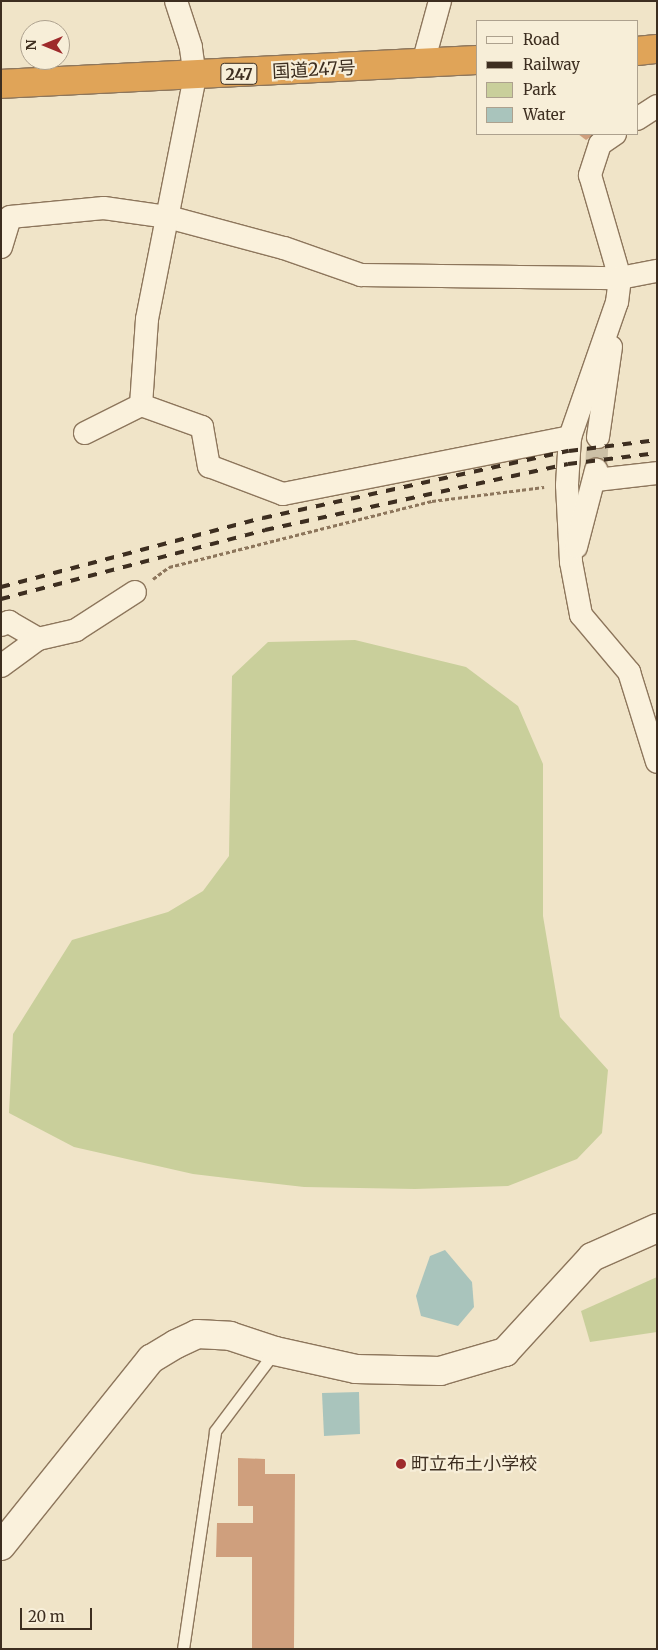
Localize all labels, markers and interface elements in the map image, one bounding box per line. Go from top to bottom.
north arrow [20,20,70,70]
legend [476,20,638,135]
text: Road [523,30,559,49]
text: N [22,39,40,51]
text: Railway [523,55,580,74]
street label: 国道247号 [272,57,356,83]
road number: 247 [220,61,258,88]
text: Park [523,80,556,99]
text: Water [523,105,565,124]
place label: 町立布土小学校 [411,1453,537,1475]
marker: 町立布土小学校 [395,1458,407,1470]
scale bar [22,1598,95,1630]
text: 20 m [28,1607,65,1626]

